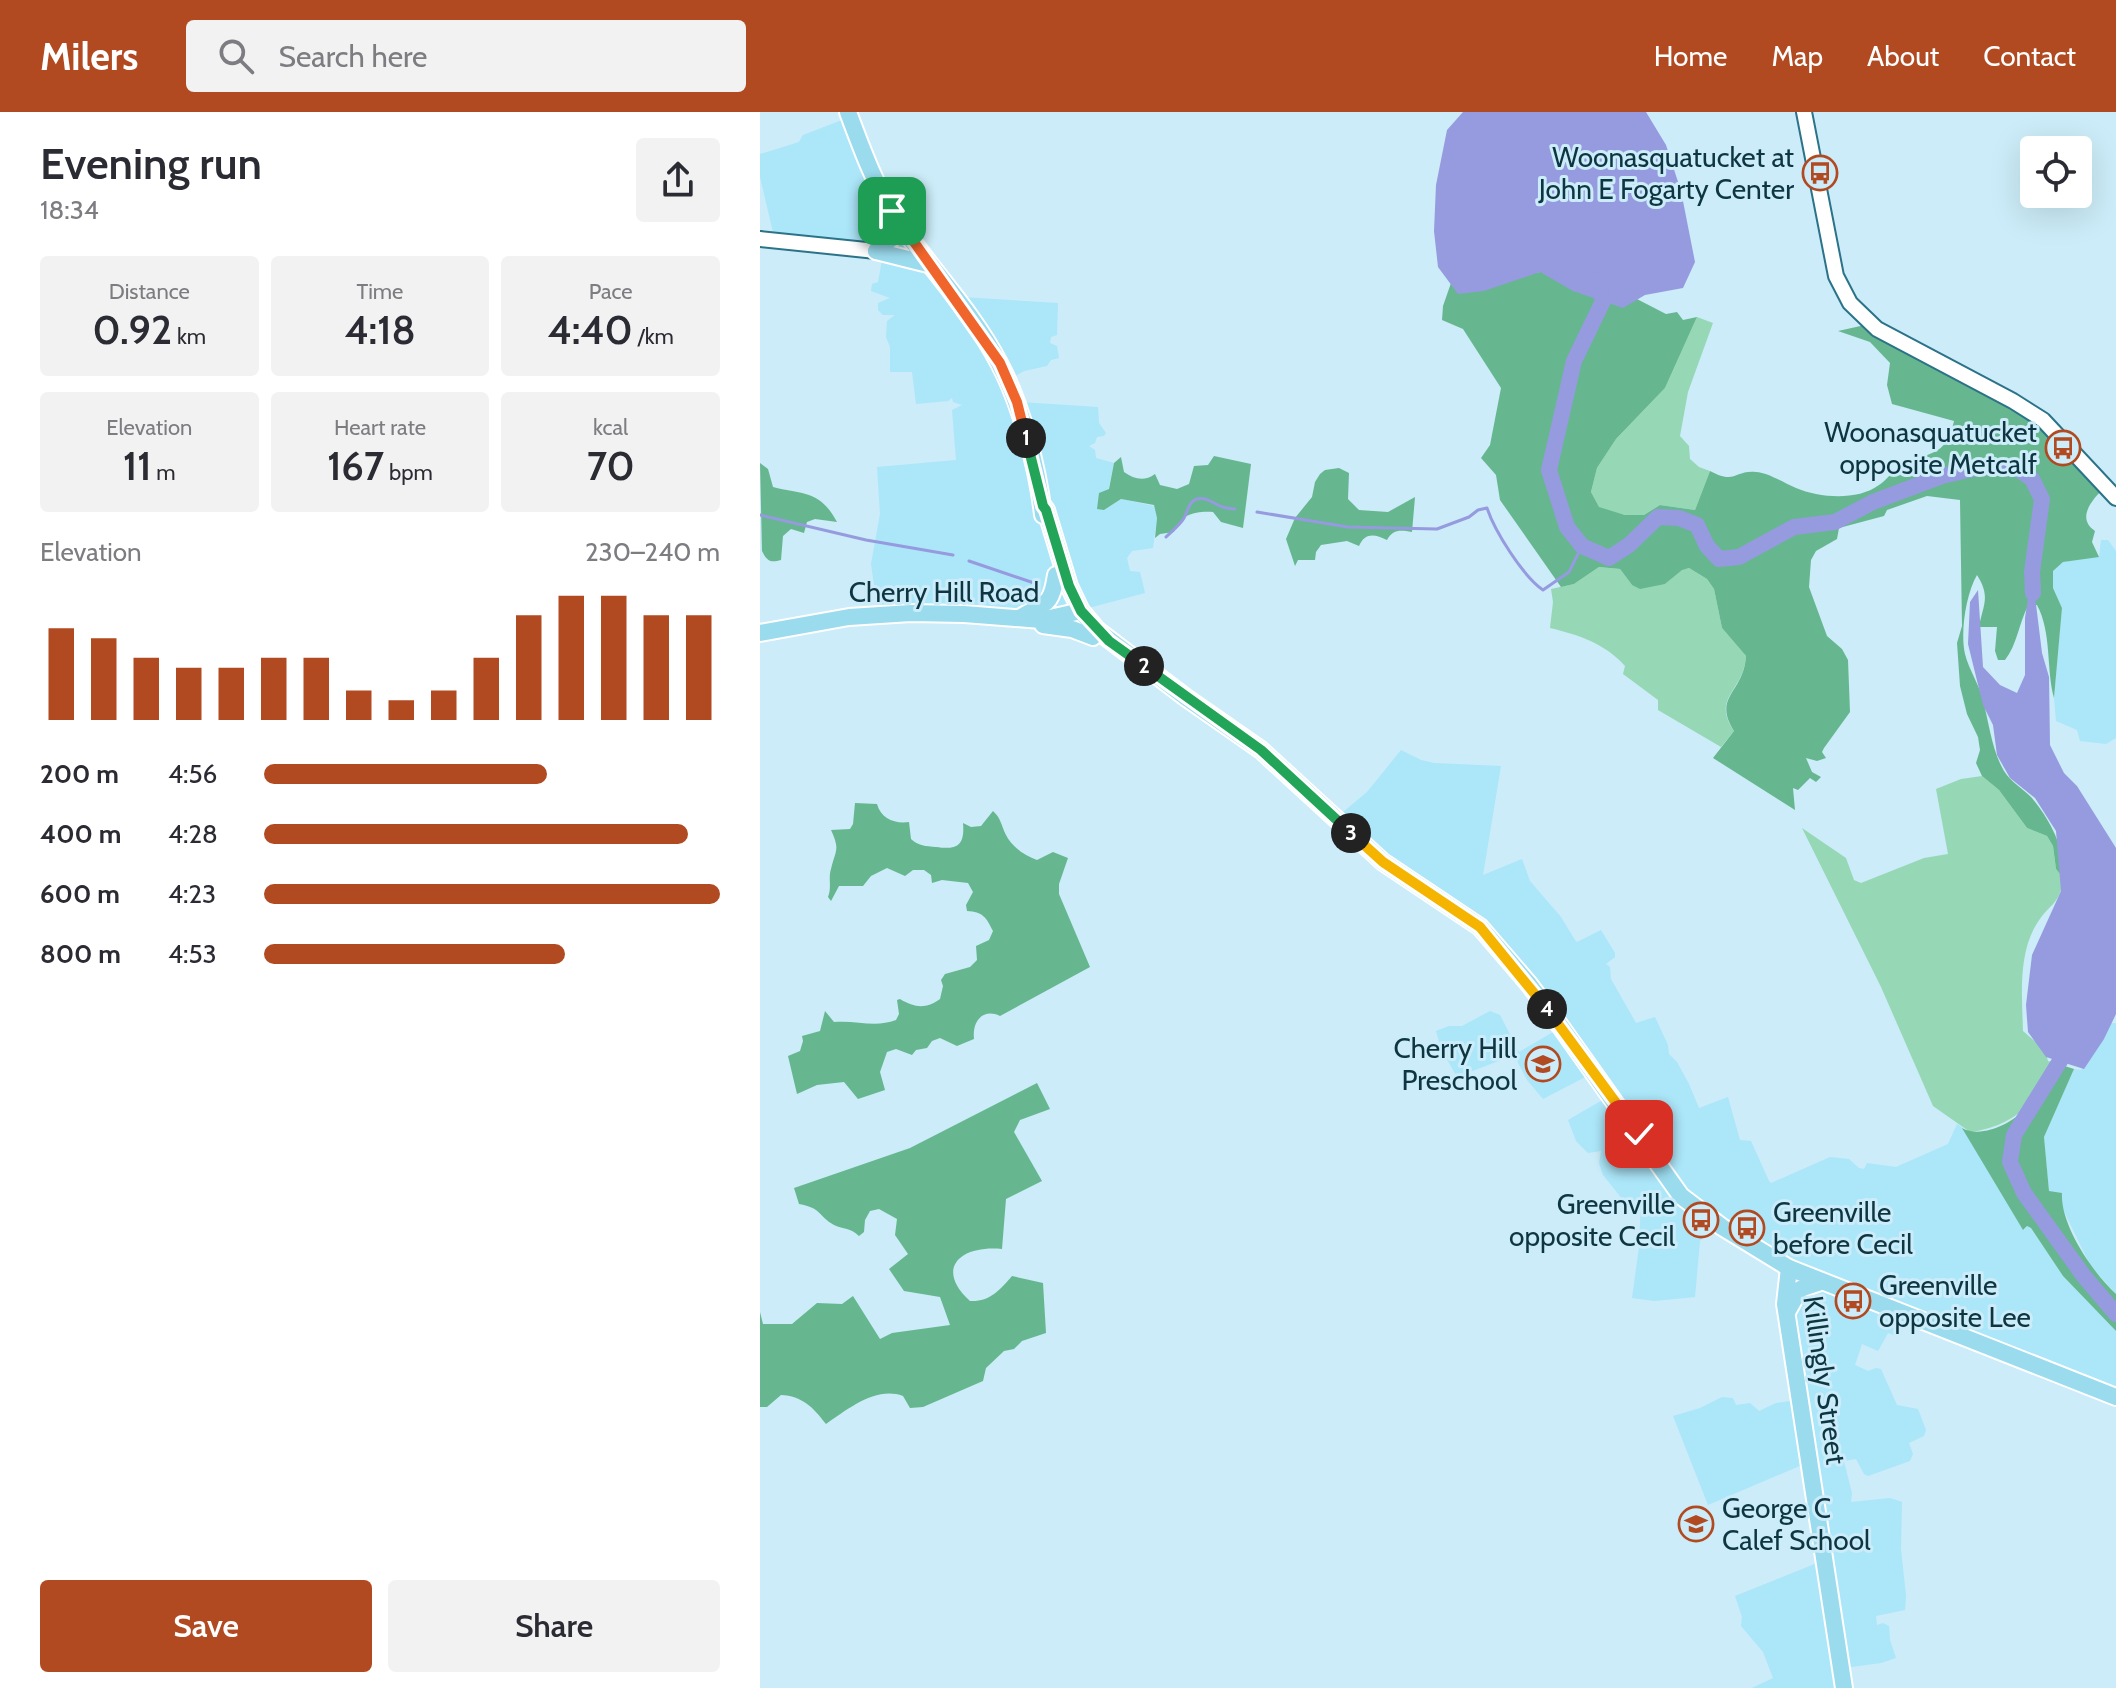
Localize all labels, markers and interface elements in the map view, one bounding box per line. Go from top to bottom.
search box [186,20,746,92]
text: Milers [40,33,138,80]
icon: search [214,34,258,78]
text: Search here [278,38,427,75]
text: Home [1654,39,1727,73]
text: Map [1771,39,1823,73]
text: About [1867,39,1939,73]
text: Contact [1983,39,2076,73]
map controls [2020,136,2092,208]
button: locate [2020,136,2092,208]
text: Evening run [40,137,262,190]
button: share [636,138,720,222]
place label: Woonasquatucket at John E Fogarty Center [1538,140,1794,206]
bus stop icon: Woonasquatucket at John E Fogarty Center [1801,154,1839,192]
pin [858,177,926,245]
icon: arrive [870,189,914,233]
text: 18:34 [40,194,99,226]
text: Distance [109,278,190,305]
text: Time [357,278,403,305]
text: Pace [589,278,633,305]
text: 0.92 [93,305,172,354]
text: 4:18 [344,305,416,354]
text: 4:40 [547,305,633,354]
text: km [172,323,206,350]
text: /km [633,323,674,350]
text: Elevation [106,414,192,441]
text: Heart rate [334,414,426,441]
text: kcal [593,414,628,441]
place label: Woonasquatucket opposite Metcalf [1824,415,2037,481]
pin: 1 [1006,418,1046,458]
text: 1 [1022,424,1030,451]
bus stop icon: Woonasquatucket opposite Metcalf [2044,429,2082,467]
text: 11 [123,441,151,490]
text: 167 [327,441,384,490]
text: 70 [587,441,635,490]
text: m [151,459,176,486]
text: bpm [384,459,433,486]
text: Elevation [40,536,142,568]
text: 230–240 m [585,536,720,568]
street label: Cherry Hill Road [849,575,1039,609]
pin: 2 [1124,646,1164,686]
text: 2 [1138,652,1150,679]
text: 200 m [40,758,119,790]
text: 4:56 [168,758,217,790]
pin: 3 [1331,813,1371,853]
text: 400 m [40,818,121,850]
text: 4:28 [168,818,218,850]
text: 3 [1345,819,1357,846]
text: 600 m [40,878,120,910]
text: 4:23 [168,878,216,910]
text: 800 m [40,938,121,970]
text: 4:53 [168,938,217,970]
pin: 4 [1527,989,1567,1029]
text: 4 [1540,995,1554,1022]
place label: Cherry Hill Preschool [1393,1031,1517,1097]
school or university icon: Cherry Hill Preschool [1524,1045,1562,1083]
pin [1605,1100,1673,1168]
icon: check [1617,1112,1661,1156]
place label: Greenville opposite Cecil [1509,1187,1675,1253]
place label: Greenville before Cecil [1773,1195,1913,1261]
bus stop icon: Greenville opposite Cecil [1682,1201,1720,1239]
bus stop icon: Greenville before Cecil [1728,1209,1766,1247]
place label: Greenville opposite Lee [1879,1268,2031,1334]
bus stop icon: Greenville opposite Lee [1834,1282,1872,1320]
street label: Killingly Street [1796,1293,1854,1467]
place label: George C Calef School [1722,1491,1871,1557]
school or university icon: George C Calef School [1677,1505,1715,1543]
button: Save [40,1580,372,1672]
button: Share [388,1580,720,1672]

